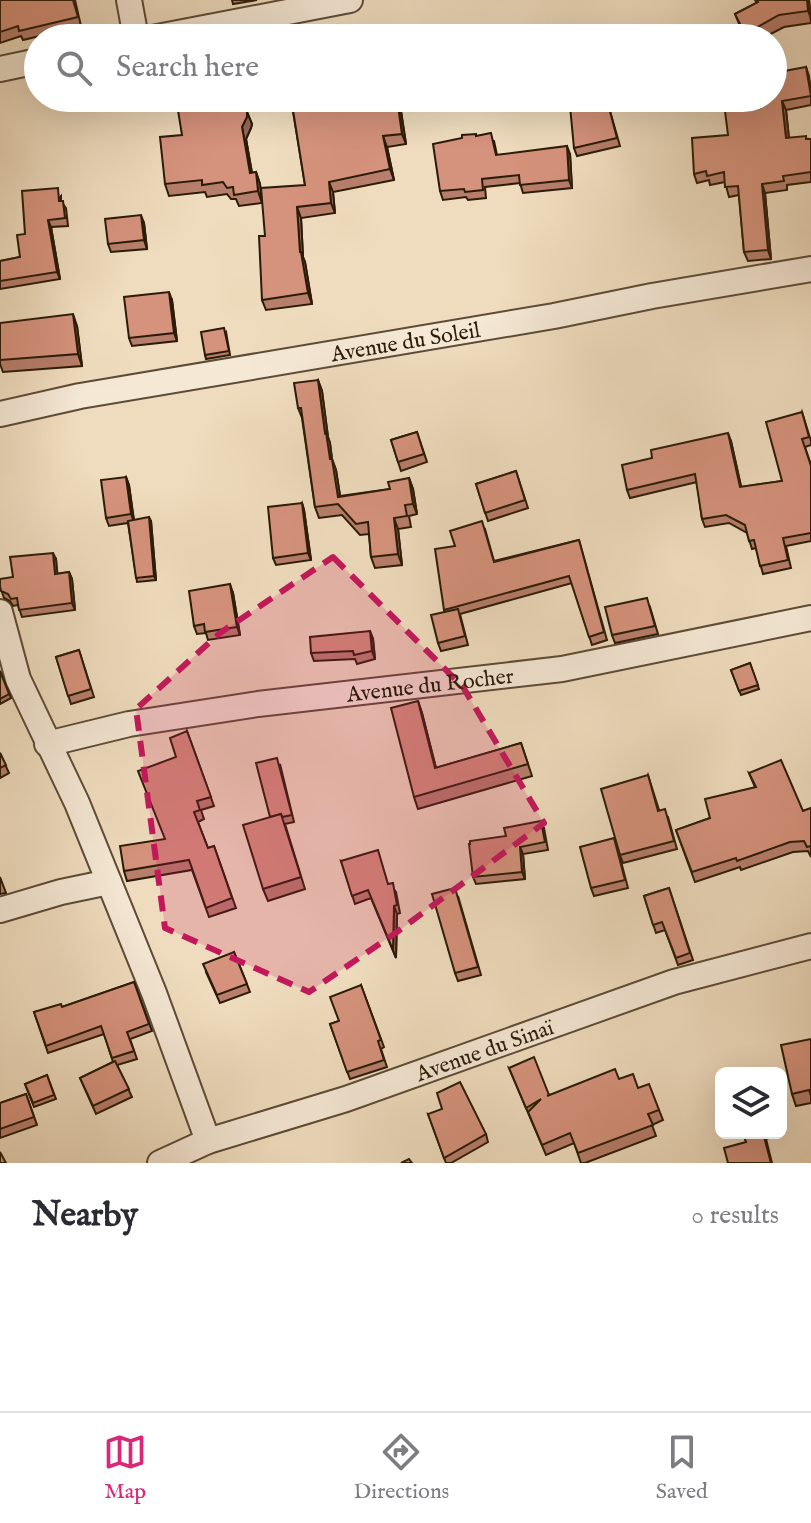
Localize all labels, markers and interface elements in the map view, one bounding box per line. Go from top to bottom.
search box [24,24,787,112]
icon: search [52,46,96,90]
text: Search here [116,49,259,87]
street label: Avenue du Soleil [328,317,483,370]
street label: Avenue du Rocher [344,663,515,710]
street label: Avenue du Sinaï [411,1014,558,1089]
map controls [715,1067,787,1139]
button: layers [715,1067,787,1139]
text: Nearby [32,1194,138,1237]
text: 0 results [691,1199,779,1232]
tab: Map [103,1430,147,1506]
tab: Directions [354,1430,449,1506]
tab: Saved [656,1430,708,1506]

